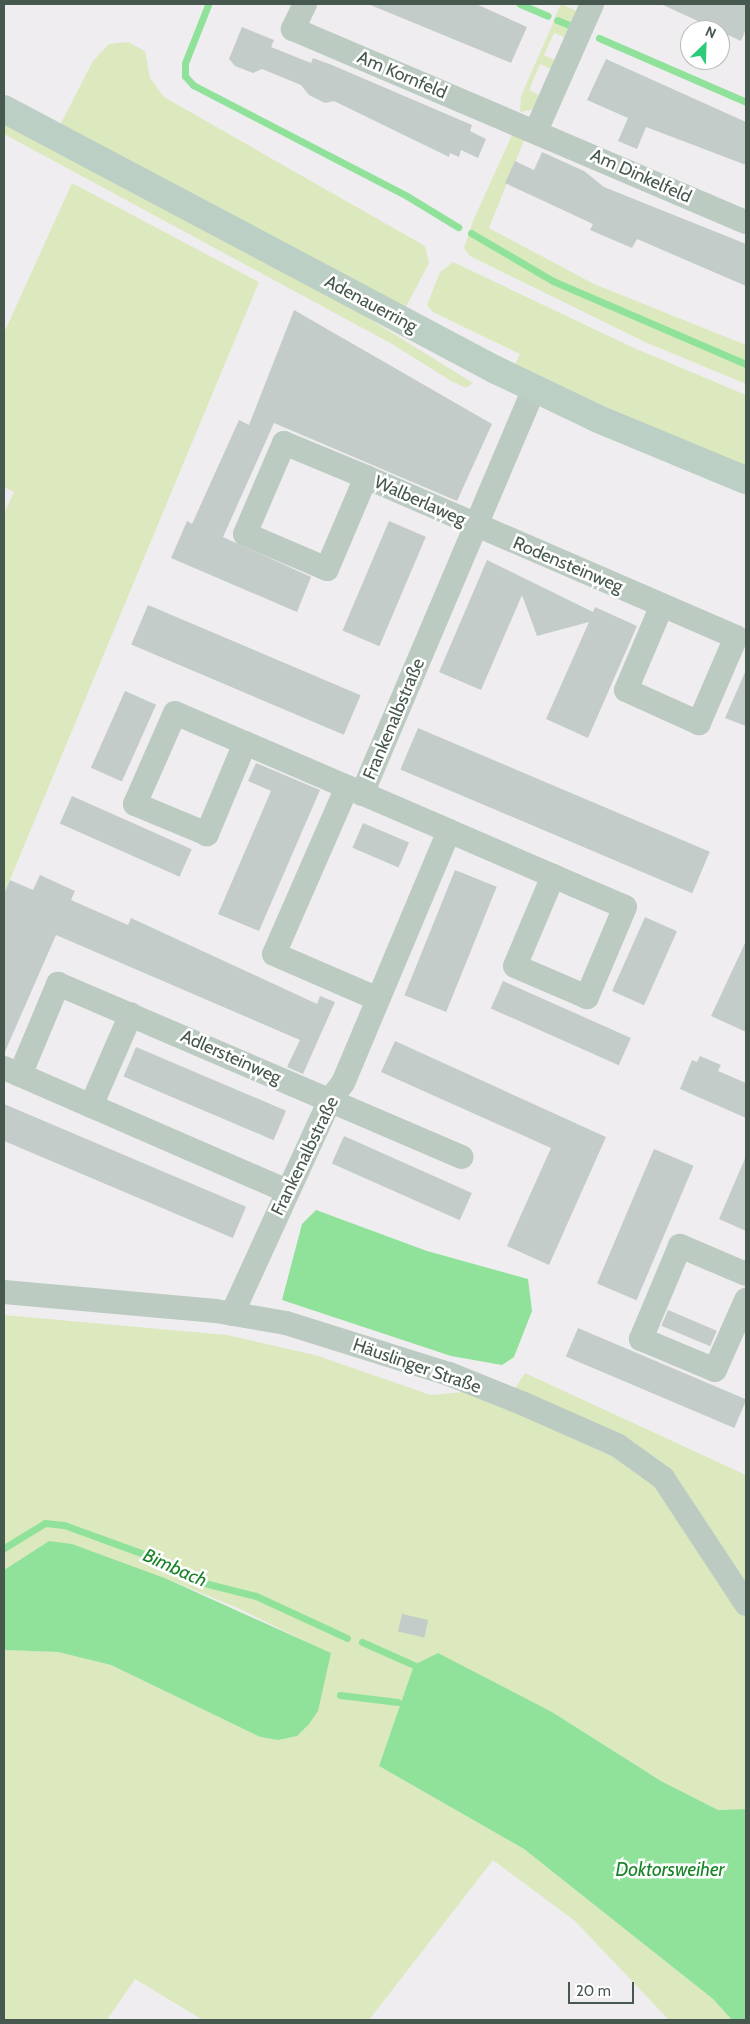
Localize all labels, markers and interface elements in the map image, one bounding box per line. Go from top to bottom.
north arrow [680,20,730,70]
text: N [703,22,719,42]
street label: Am Kornfeld [354,46,450,104]
street label: Am Dinkelfeld [587,144,695,208]
street label: Adenauerring [321,271,421,337]
street label: Walberlaweg [371,471,469,531]
street label: Rodensteinweg [510,532,626,598]
street label: Frankenalbstraße [359,655,429,783]
street label: Adlersteinweg [178,1025,284,1089]
street label: Frankenalbstraße [267,1093,343,1219]
street label: Häuslinger Straße [350,1334,484,1398]
water label: Bimbach [140,1544,210,1592]
water label: Doktorsweiher [616,1859,724,1881]
scale bar [570,1972,636,2004]
text: 20 m [576,1982,611,2000]

